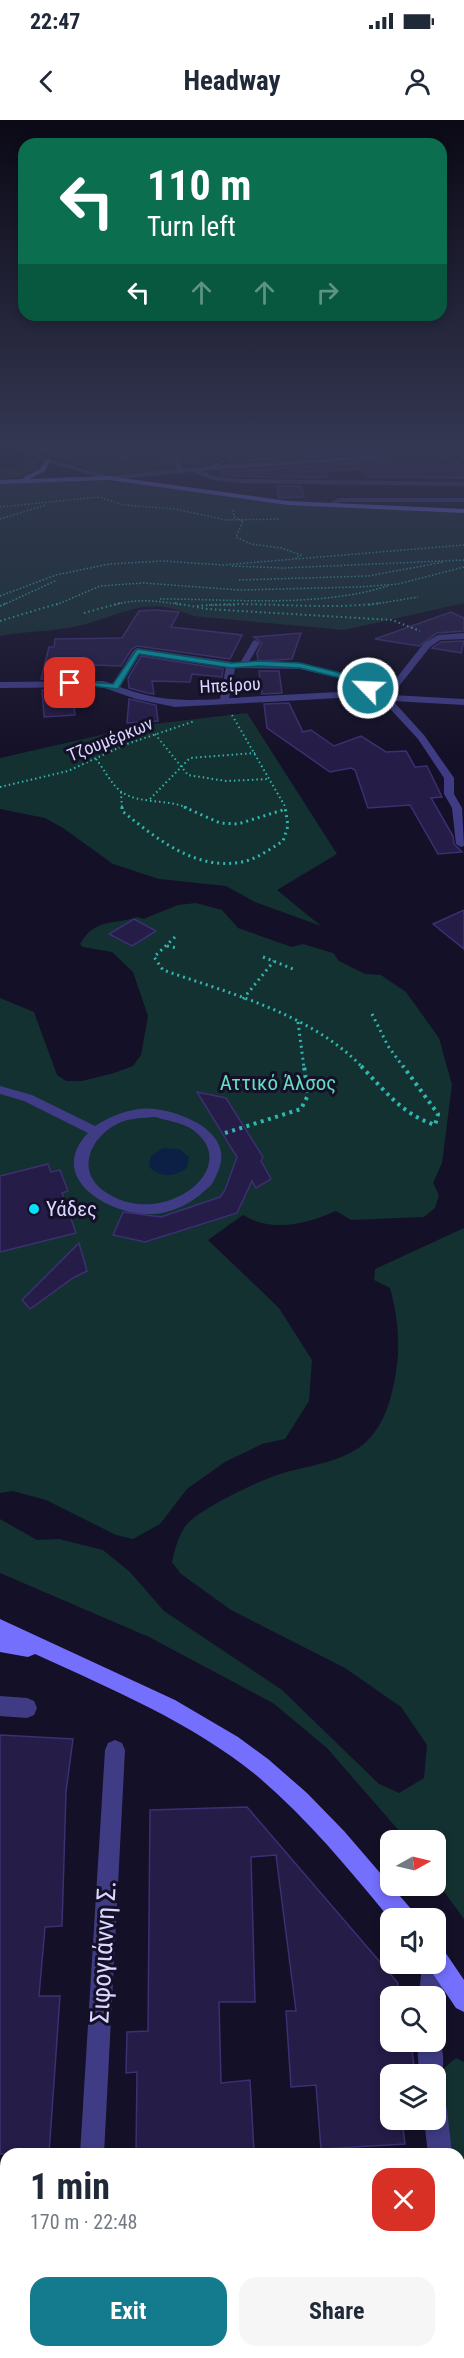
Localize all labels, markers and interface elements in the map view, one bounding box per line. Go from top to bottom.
text: 22:47 [30,9,81,34]
icon: back [30,65,63,98]
text: Headway [183,65,281,97]
icon: person [401,65,434,98]
text: 110 m [147,161,252,210]
icon: left [48,162,126,240]
text: Turn left [147,211,236,243]
icon: left [122,276,155,309]
icon: ahead [185,276,218,309]
icon: ahead [248,276,281,309]
icon: right [311,276,344,309]
position arrow [336,656,400,720]
pin [44,657,95,708]
icon: arrive [53,666,86,699]
street label: Ηπείρου [199,673,261,697]
street label: Τζουμέρκων [64,712,156,766]
park label: Αττικό Άλσος [220,1071,336,1095]
place label: Υάδες [46,1197,97,1221]
marker: Υάδες [27,1202,41,1216]
north arrow [380,1830,446,1896]
map controls [380,1830,446,2130]
street label: Σιφογιάννη Σ. [84,1880,122,2024]
button: sound [380,1908,446,1974]
button: search [380,1986,446,2052]
button: layers [380,2064,446,2130]
text: 1 min [30,2166,110,2208]
button: close [372,2168,435,2231]
text: 170 m · 22:48 [30,2210,137,2234]
button: Exit [30,2277,227,2346]
button: Share [239,2277,435,2346]

